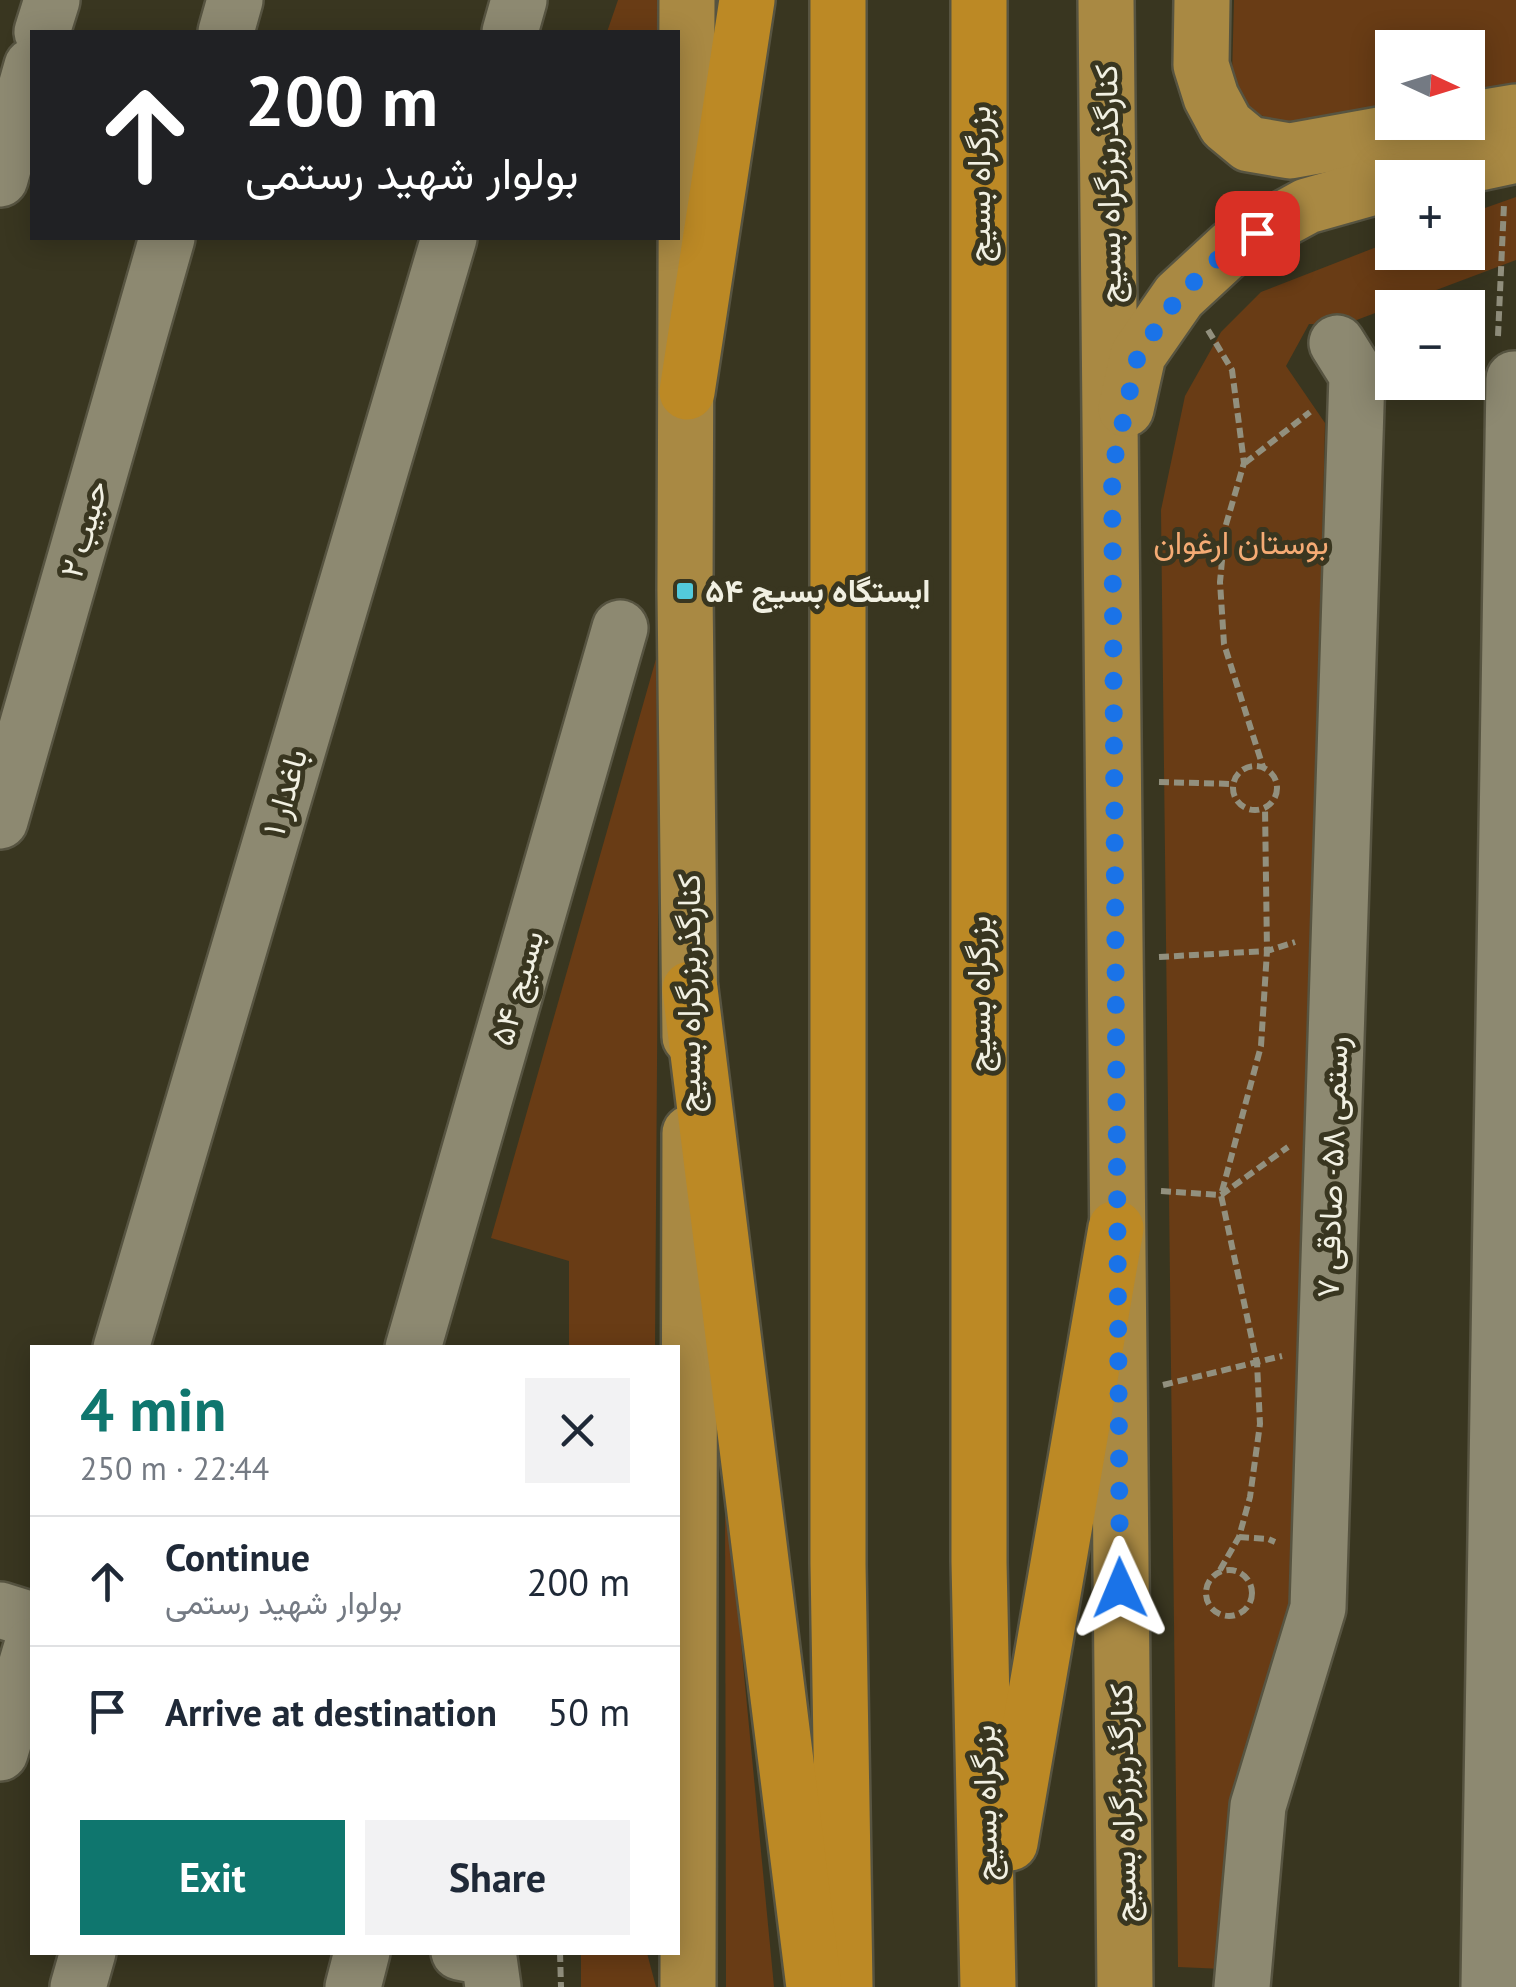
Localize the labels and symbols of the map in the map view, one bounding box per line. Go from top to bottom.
north arrow [1375,30,1485,140]
street label: کنارگذربزرگراه بسیج [1084,64,1132,304]
street label: بزرگراه بسیج [957,106,1001,262]
pin [1215,191,1300,276]
street label: حبیب ۲ [49,475,117,582]
park label: بوستان ارغوان [1153,521,1329,563]
place label: ایستگاه بسیج ۵۴ [705,569,931,613]
marker: ایستگاه بسیج ۵۴ [674,580,696,602]
street label: باغدار ۱ [252,744,316,840]
street label: کنارگذربزرگراه بسیج [667,873,711,1113]
street label: بزرگراه بسیج [957,916,1001,1072]
street label: بسیج ۵۴ [480,925,554,1051]
street label: رستمی ۵۸- صادقی ۷ [1305,1035,1357,1298]
position arrow [1068,1536,1172,1640]
street label: کنارگذربزرگراه بسیج [1099,1683,1147,1923]
street label: بزرگراه بسیج [962,1724,1008,1882]

